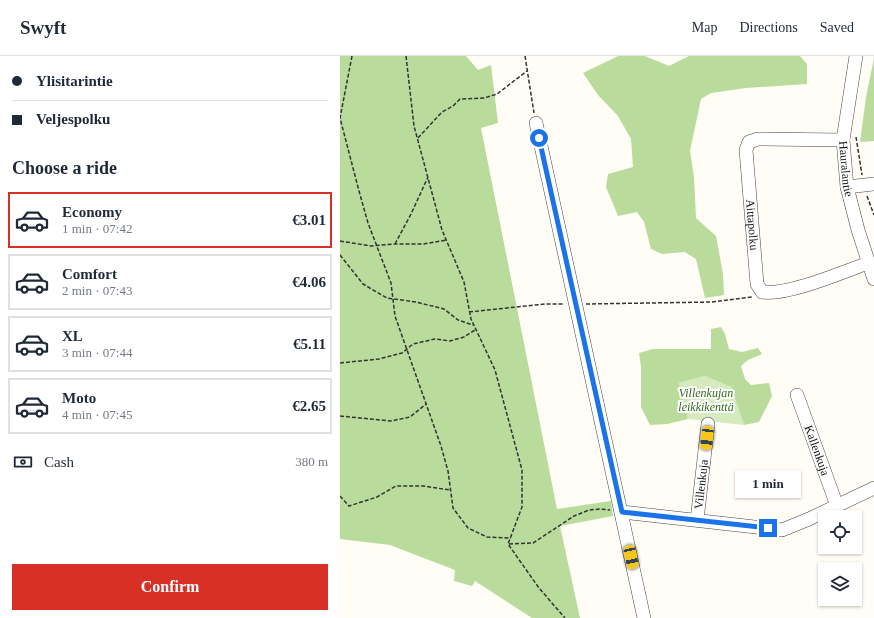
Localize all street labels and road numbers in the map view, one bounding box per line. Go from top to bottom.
street label: Hauralantie [836,140,856,198]
street label: Aittapolku [743,199,761,251]
street label: Kallenkuja [801,423,833,478]
street label: Villenkuja [691,458,711,510]

